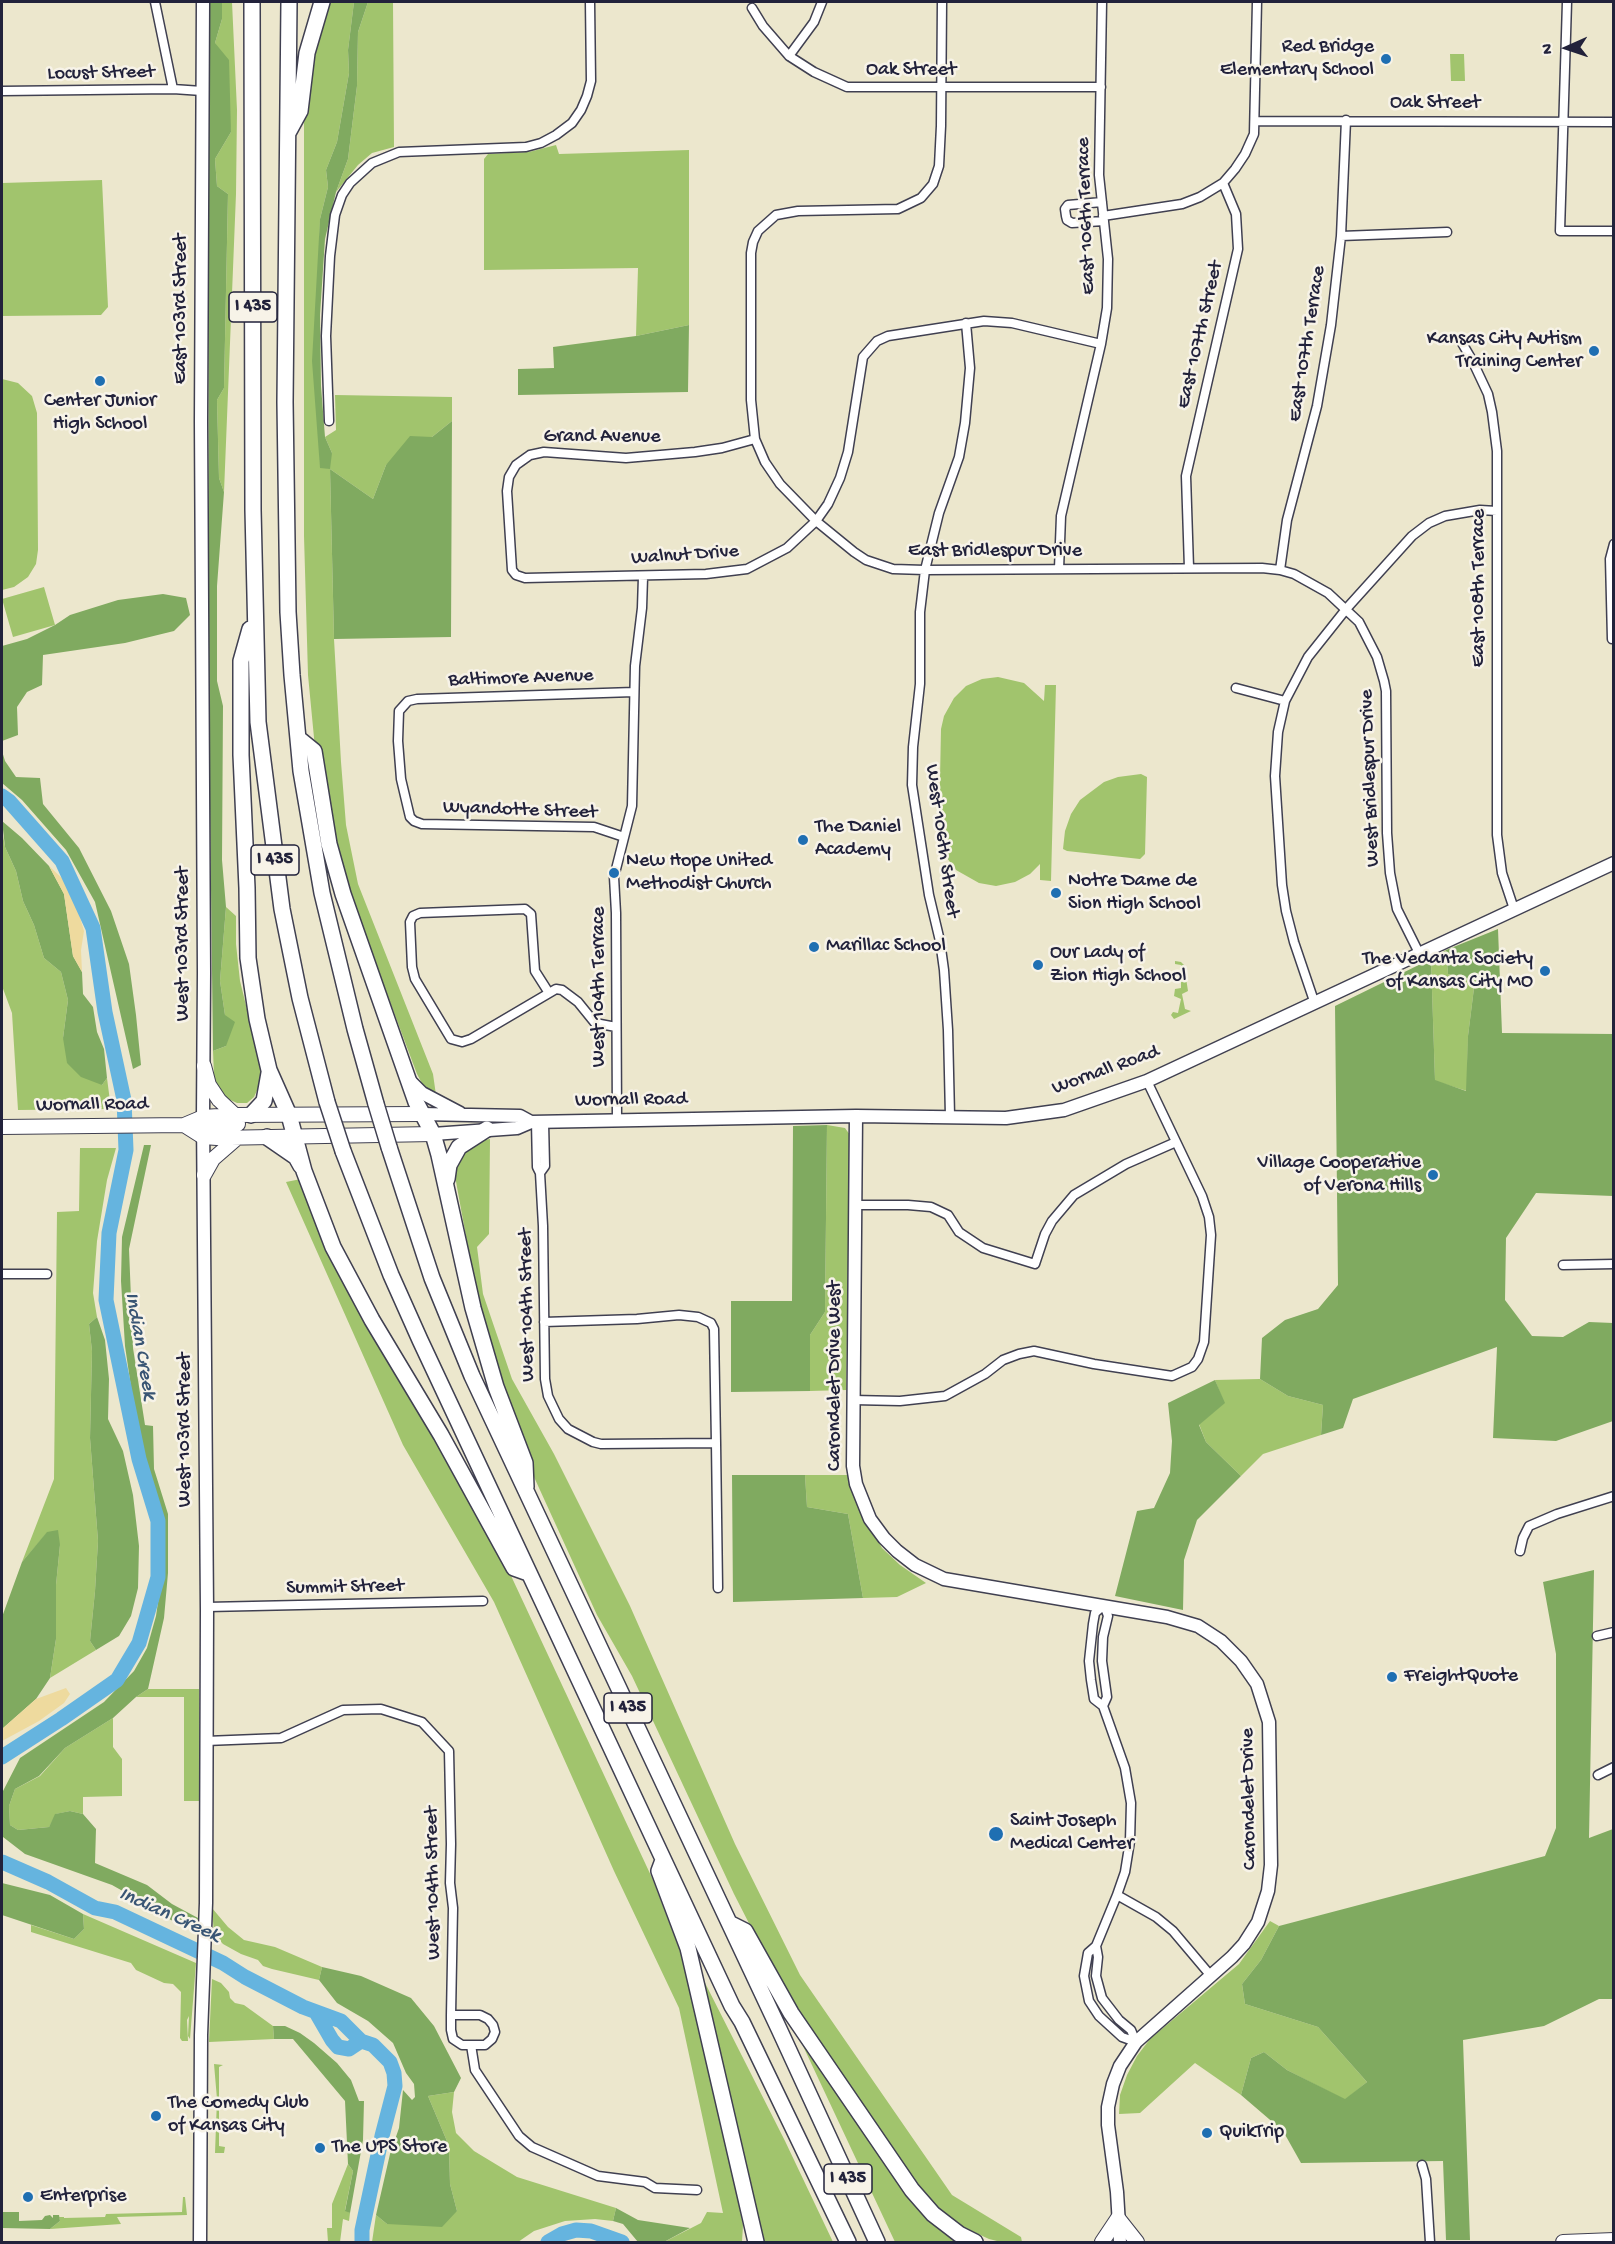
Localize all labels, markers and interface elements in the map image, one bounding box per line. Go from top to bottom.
north arrow [1537,18,1597,78]
place label: Red Bridge Elementary School [1220,36,1374,83]
text: N [1539,43,1558,55]
marker: Red Bridge Elementary School [1379,52,1393,66]
street label: Oak Street [866,59,956,83]
street label: Locust Street [47,61,155,87]
street label: Oak Street [1390,92,1480,116]
street label: East 106th Terrace [1072,137,1102,295]
street label: East 103rd Street [170,234,194,384]
street label: East 107th Street [1172,259,1230,411]
street label: East 107th Terrace [1284,264,1332,424]
road number: I 435 [229,292,277,322]
place label: Kansas City Autism Training Center [1427,328,1582,375]
marker: Kansas City Autism Training Center [1587,344,1601,358]
marker: Center Junior High School [93,374,107,388]
place label: Center Junior High School [44,390,156,437]
street label: Grand Avenue [544,426,660,450]
street label: East 108th Terrace [1468,509,1492,667]
street label: Walnut Drive [630,540,740,572]
street label: East Bridlespur Drive [908,540,1082,564]
street label: Baltimore Avenue [448,664,594,694]
street label: West Bridlespur Drive [1356,689,1386,867]
street label: West 106th Street [918,763,964,919]
street label: Wyandotte Street [442,796,598,826]
place label: The Daniel Academy [815,816,901,863]
marker: The Daniel Academy [796,833,810,847]
road number: I 435 [251,845,299,875]
place label: New Hope United Methodist Church [626,850,772,897]
marker: New Hope United Methodist Church [607,866,621,880]
street label: West 103rd Street [172,867,196,1021]
place label: Notre Dame de Sion High School [1068,870,1201,917]
marker: Notre Dame de Sion High School [1049,886,1063,900]
street label: West 104th Terrace [588,907,612,1067]
place label: Marillac School [826,935,946,959]
marker: Marillac School [807,940,821,954]
place label: Our Lady of Zion High School [1050,942,1186,989]
place label: The Vedanta Society of Kansas City MO [1363,948,1533,995]
marker: Our Lady of Zion High School [1031,958,1045,972]
marker: The Vedanta Society of Kansas City MO [1538,964,1552,978]
street label: Wornall Road [1049,1041,1163,1101]
street label: Wornall Road [575,1088,687,1114]
street label: Wornall Road [36,1093,148,1119]
place label: Village Cooperative of Verona Hills [1258,1152,1421,1199]
marker: Village Cooperative of Verona Hills [1426,1168,1440,1182]
street label: West 104th Street [515,1228,541,1382]
street label: Carondelet Drive West [824,1281,848,1471]
water label: Indian Creek [117,1290,161,1402]
street label: West 103rd Street [174,1353,198,1507]
street label: Summit Street [286,1575,404,1601]
place label: FreightQuote [1404,1665,1518,1689]
marker: FreightQuote [1385,1670,1399,1684]
road number: I 435 [604,1693,652,1723]
street label: Carondelet Drive [1237,1728,1263,1870]
street label: West 104th Street [421,1806,447,1960]
place label: Saint Joseph Medical Center [1010,1810,1134,1857]
marker: Saint Joseph Medical Center [987,1825,1005,1843]
water label: Indian Creek [114,1882,224,1950]
place label: The Comedy Club of Kansas City [168,2092,309,2139]
marker: The Comedy Club of Kansas City [149,2109,163,2123]
place label: QuikTrip [1219,2121,1284,2145]
marker: QuikTrip [1200,2126,1214,2140]
place label: The UPS Store [332,2136,447,2160]
marker: The UPS Store [313,2141,327,2155]
road number: I 435 [824,2164,872,2194]
place label: Enterprise [40,2185,126,2209]
marker: Enterprise [21,2190,35,2204]

